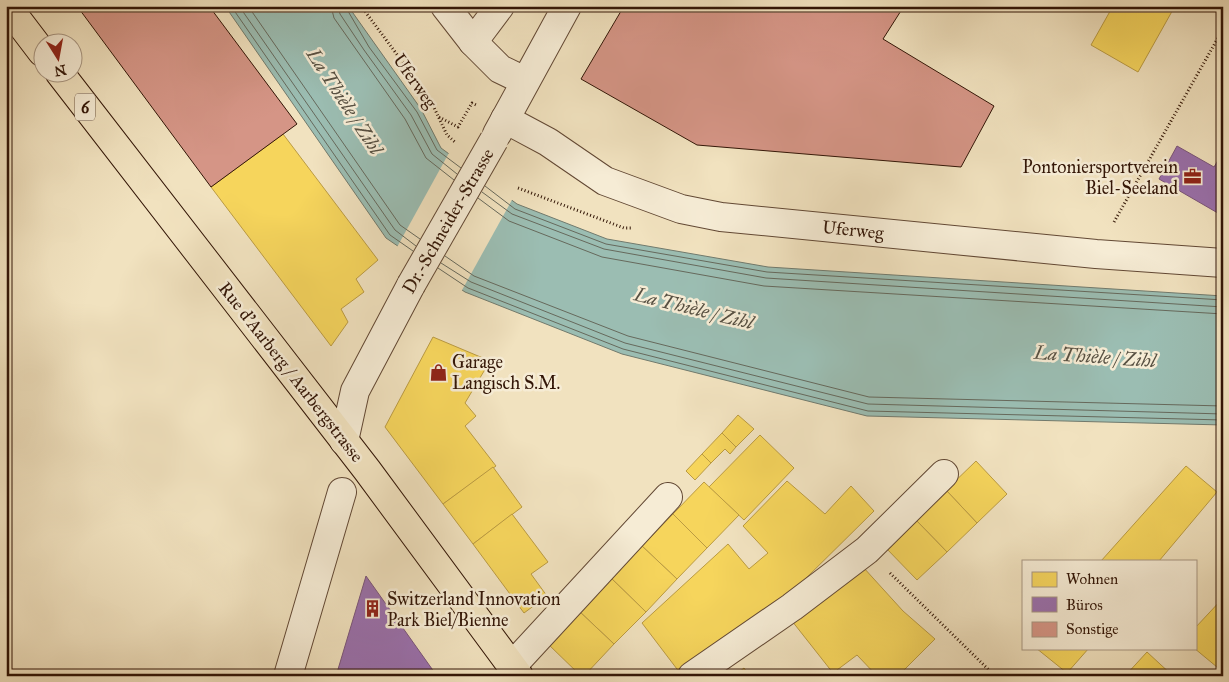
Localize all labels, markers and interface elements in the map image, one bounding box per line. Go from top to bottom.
north arrow [32,32,82,82]
water label: La Thièle / Zihl [301,43,388,160]
street label: Uferweg [388,49,442,114]
text: N [53,61,68,80]
road number: 6 [75,94,95,120]
street label: Dr.-Schneider-Strasse [397,144,499,298]
place label: Pontoniersportverein Biel-Seeland [1022,156,1178,199]
office icon: Pontoniersportverein Biel-Seeland [1182,167,1202,187]
street label: Uferweg [821,216,885,245]
street label: Rue d'Aarberg / Aarbergstrasse [213,278,368,467]
water label: La Thièle / Zihl [631,282,758,335]
water label: La Thièle / Zihl [1032,341,1158,372]
place label: Garage Langisch S.M. [452,351,560,395]
shop icon: Garage Langisch S.M. [428,362,448,382]
legend [1022,560,1196,650]
text: Wohnen [1066,570,1118,588]
place label: Switzerland Innovation Park Biel/Bienne [387,588,561,631]
text: Büros [1066,596,1103,614]
building icon: Switzerland Innovation Park Biel/Bienne [363,599,383,619]
text: Sonstige [1066,620,1119,638]

